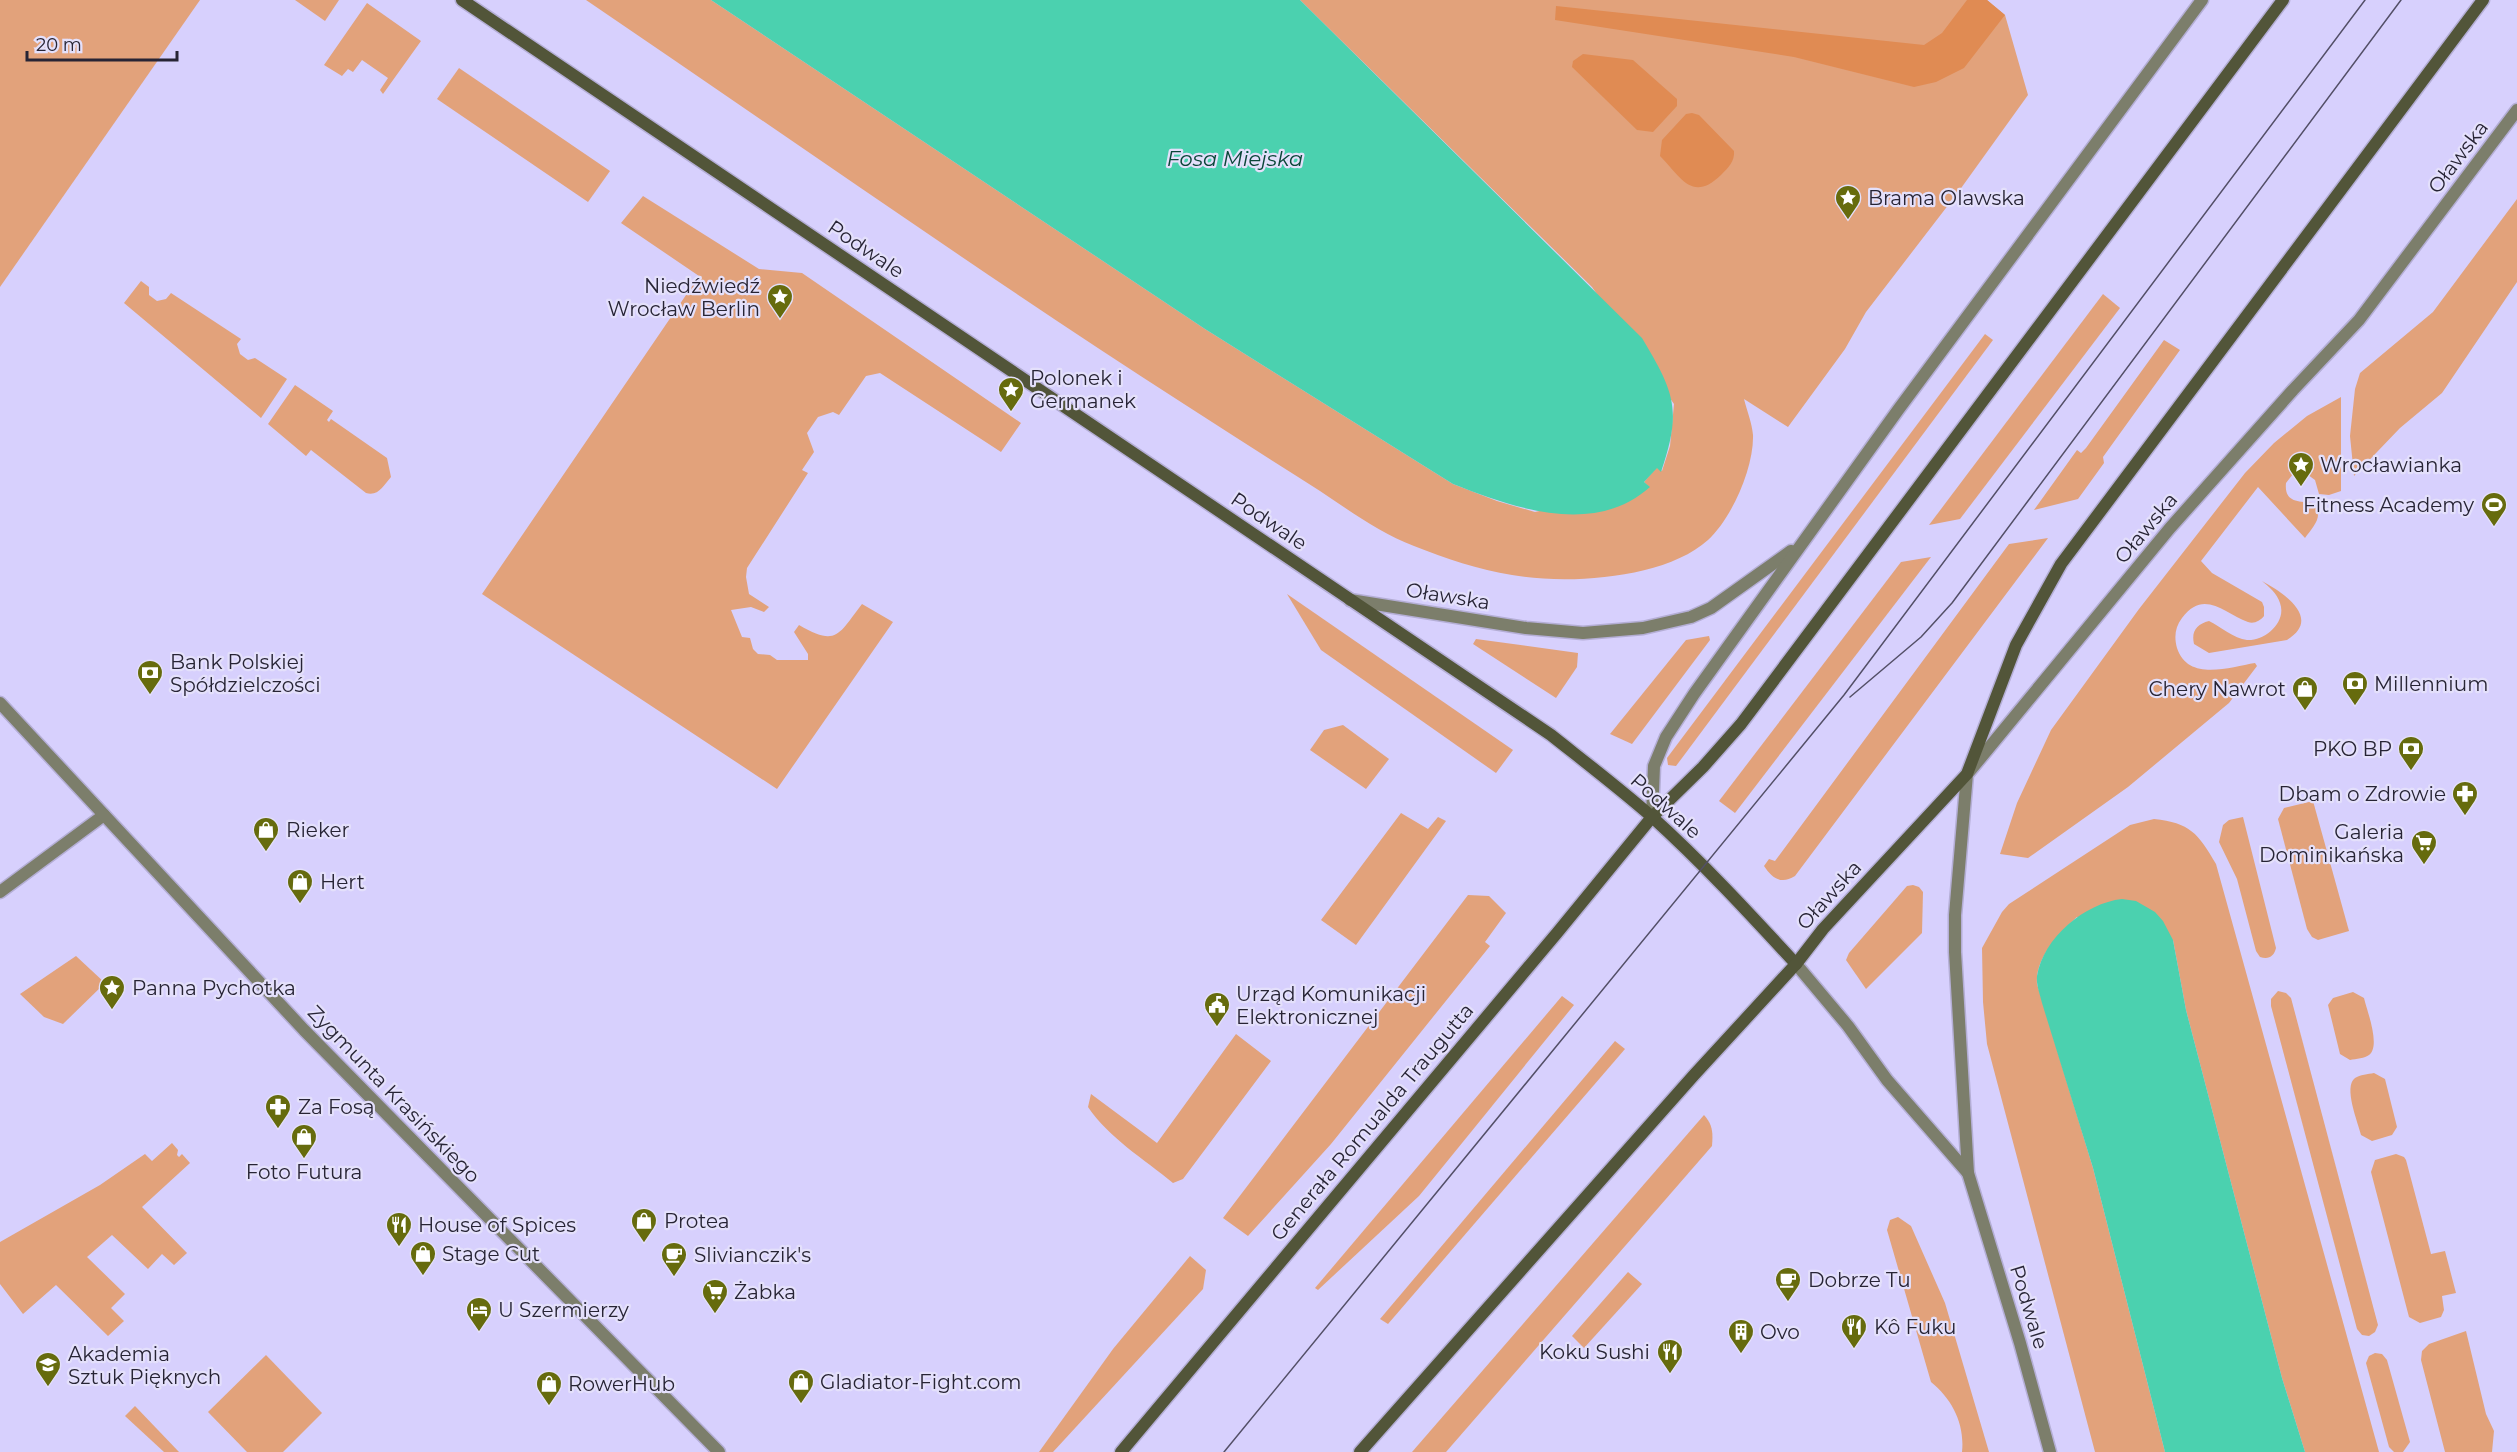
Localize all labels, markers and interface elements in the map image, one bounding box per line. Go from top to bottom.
scale bar [27,24,177,62]
text: 20 m [36,34,82,56]
street label: Oławska [2423,116,2493,198]
water label: Fosa Miejska [1167,146,1303,171]
place icon: Brama Olawska [1833,183,1863,221]
place label: Brama Olawska [1868,186,2025,210]
street label: Podwale [823,215,909,283]
place label: Niedźwiedź Wrocław Berlin [608,274,760,321]
place icon: Niedźwiedź Wrocław Berlin [765,282,795,320]
place label: Polonek i Germanek [1030,366,1136,413]
place icon: Polonek i Germanek [996,375,1026,413]
place icon: Wrocławianka [2286,450,2316,488]
place label: Wrocławianka [2320,453,2462,477]
street label: Podwale [1226,487,1312,555]
street label: Oławska [2110,488,2182,568]
sports icon: Fitness Academy [2479,490,2509,528]
place label: Fitness Academy [2303,493,2474,517]
street label: Oławska [1404,578,1492,614]
place label: Bank Polskiej Spółdzielczości [170,650,321,697]
bank icon: Bank Polskiej Spółdzielczości [135,658,165,696]
bank icon: Millennium [2340,669,2370,707]
place label: Millennium [2374,672,2488,696]
shop icon: Chery Nawrot [2290,674,2320,712]
place label: Chery Nawrot [2148,677,2286,701]
bank icon: PKO BP [2396,734,2426,772]
place label: PKO BP [2313,737,2392,761]
street label: Podwale [1626,768,1706,844]
pharmacy icon: Dbam o Zdrowie [2450,779,2480,817]
place label: Dbam o Zdrowie [2279,782,2446,806]
shop icon: Rieker [251,815,281,853]
place label: Rieker [286,818,350,842]
place label: Galeria Dominikańska [2259,820,2404,867]
supermarket icon: Galeria Dominikańska [2409,828,2439,866]
street label: Oławska [1792,855,1866,935]
shop icon: Hert [285,867,315,905]
place label: Hert [320,870,365,894]
place icon: Panna Pychotka [97,973,127,1011]
place label: Panna Pychotka [132,976,296,1000]
place label: Urząd Komunikacji Elektronicznej [1236,982,1426,1029]
public building icon: Urząd Komunikacji Elektronicznej [1202,990,1232,1028]
street label: Generała Romualda Traugutta [1266,998,1478,1246]
street label: Zygmunta Krasińskiego [303,1000,485,1188]
pharmacy icon: Za Fosą [263,1092,293,1130]
place label: Za Fosą [298,1095,374,1119]
shop icon: Foto Futura [289,1122,319,1160]
place label: Foto Futura [246,1160,362,1184]
shop icon: Protea [629,1206,659,1244]
place label: Protea [664,1209,730,1233]
restaurant icon: House of Spices [384,1210,414,1248]
place label: House of Spices [418,1213,576,1237]
shop icon: Stage Cut [408,1239,438,1277]
cafe icon: Slivianczik's [659,1240,689,1278]
place label: Stage Cut [442,1242,540,1266]
place label: Slivianczik's [694,1243,811,1267]
street label: Podwale [2005,1262,2053,1352]
cafe icon: Dobrze Tu [1773,1265,1803,1303]
place label: Dobrze Tu [1808,1268,1911,1292]
supermarket icon: Żabka [700,1277,730,1315]
place label: Żabka [734,1280,796,1304]
hotel icon: U Szermierzy [464,1295,494,1333]
place label: U Szermierzy [498,1298,629,1322]
restaurant icon: Kô Fuku [1839,1312,1869,1350]
place label: Kô Fuku [1874,1315,1956,1339]
building icon: Ovo [1726,1317,1756,1355]
place label: Ovo [1760,1320,1800,1344]
restaurant icon: Koku Sushi [1655,1337,1685,1375]
place label: Koku Sushi [1539,1340,1650,1364]
place label: Akademia Sztuk Pięknych [68,1342,221,1389]
school or university icon: Akademia Sztuk Pięknych [33,1350,63,1388]
shop icon: Gladiator-Fight.com [786,1367,816,1405]
shop icon: RowerHub [534,1369,564,1407]
place label: Gladiator-Fight.com [820,1370,1021,1394]
place label: RowerHub [568,1372,675,1396]

